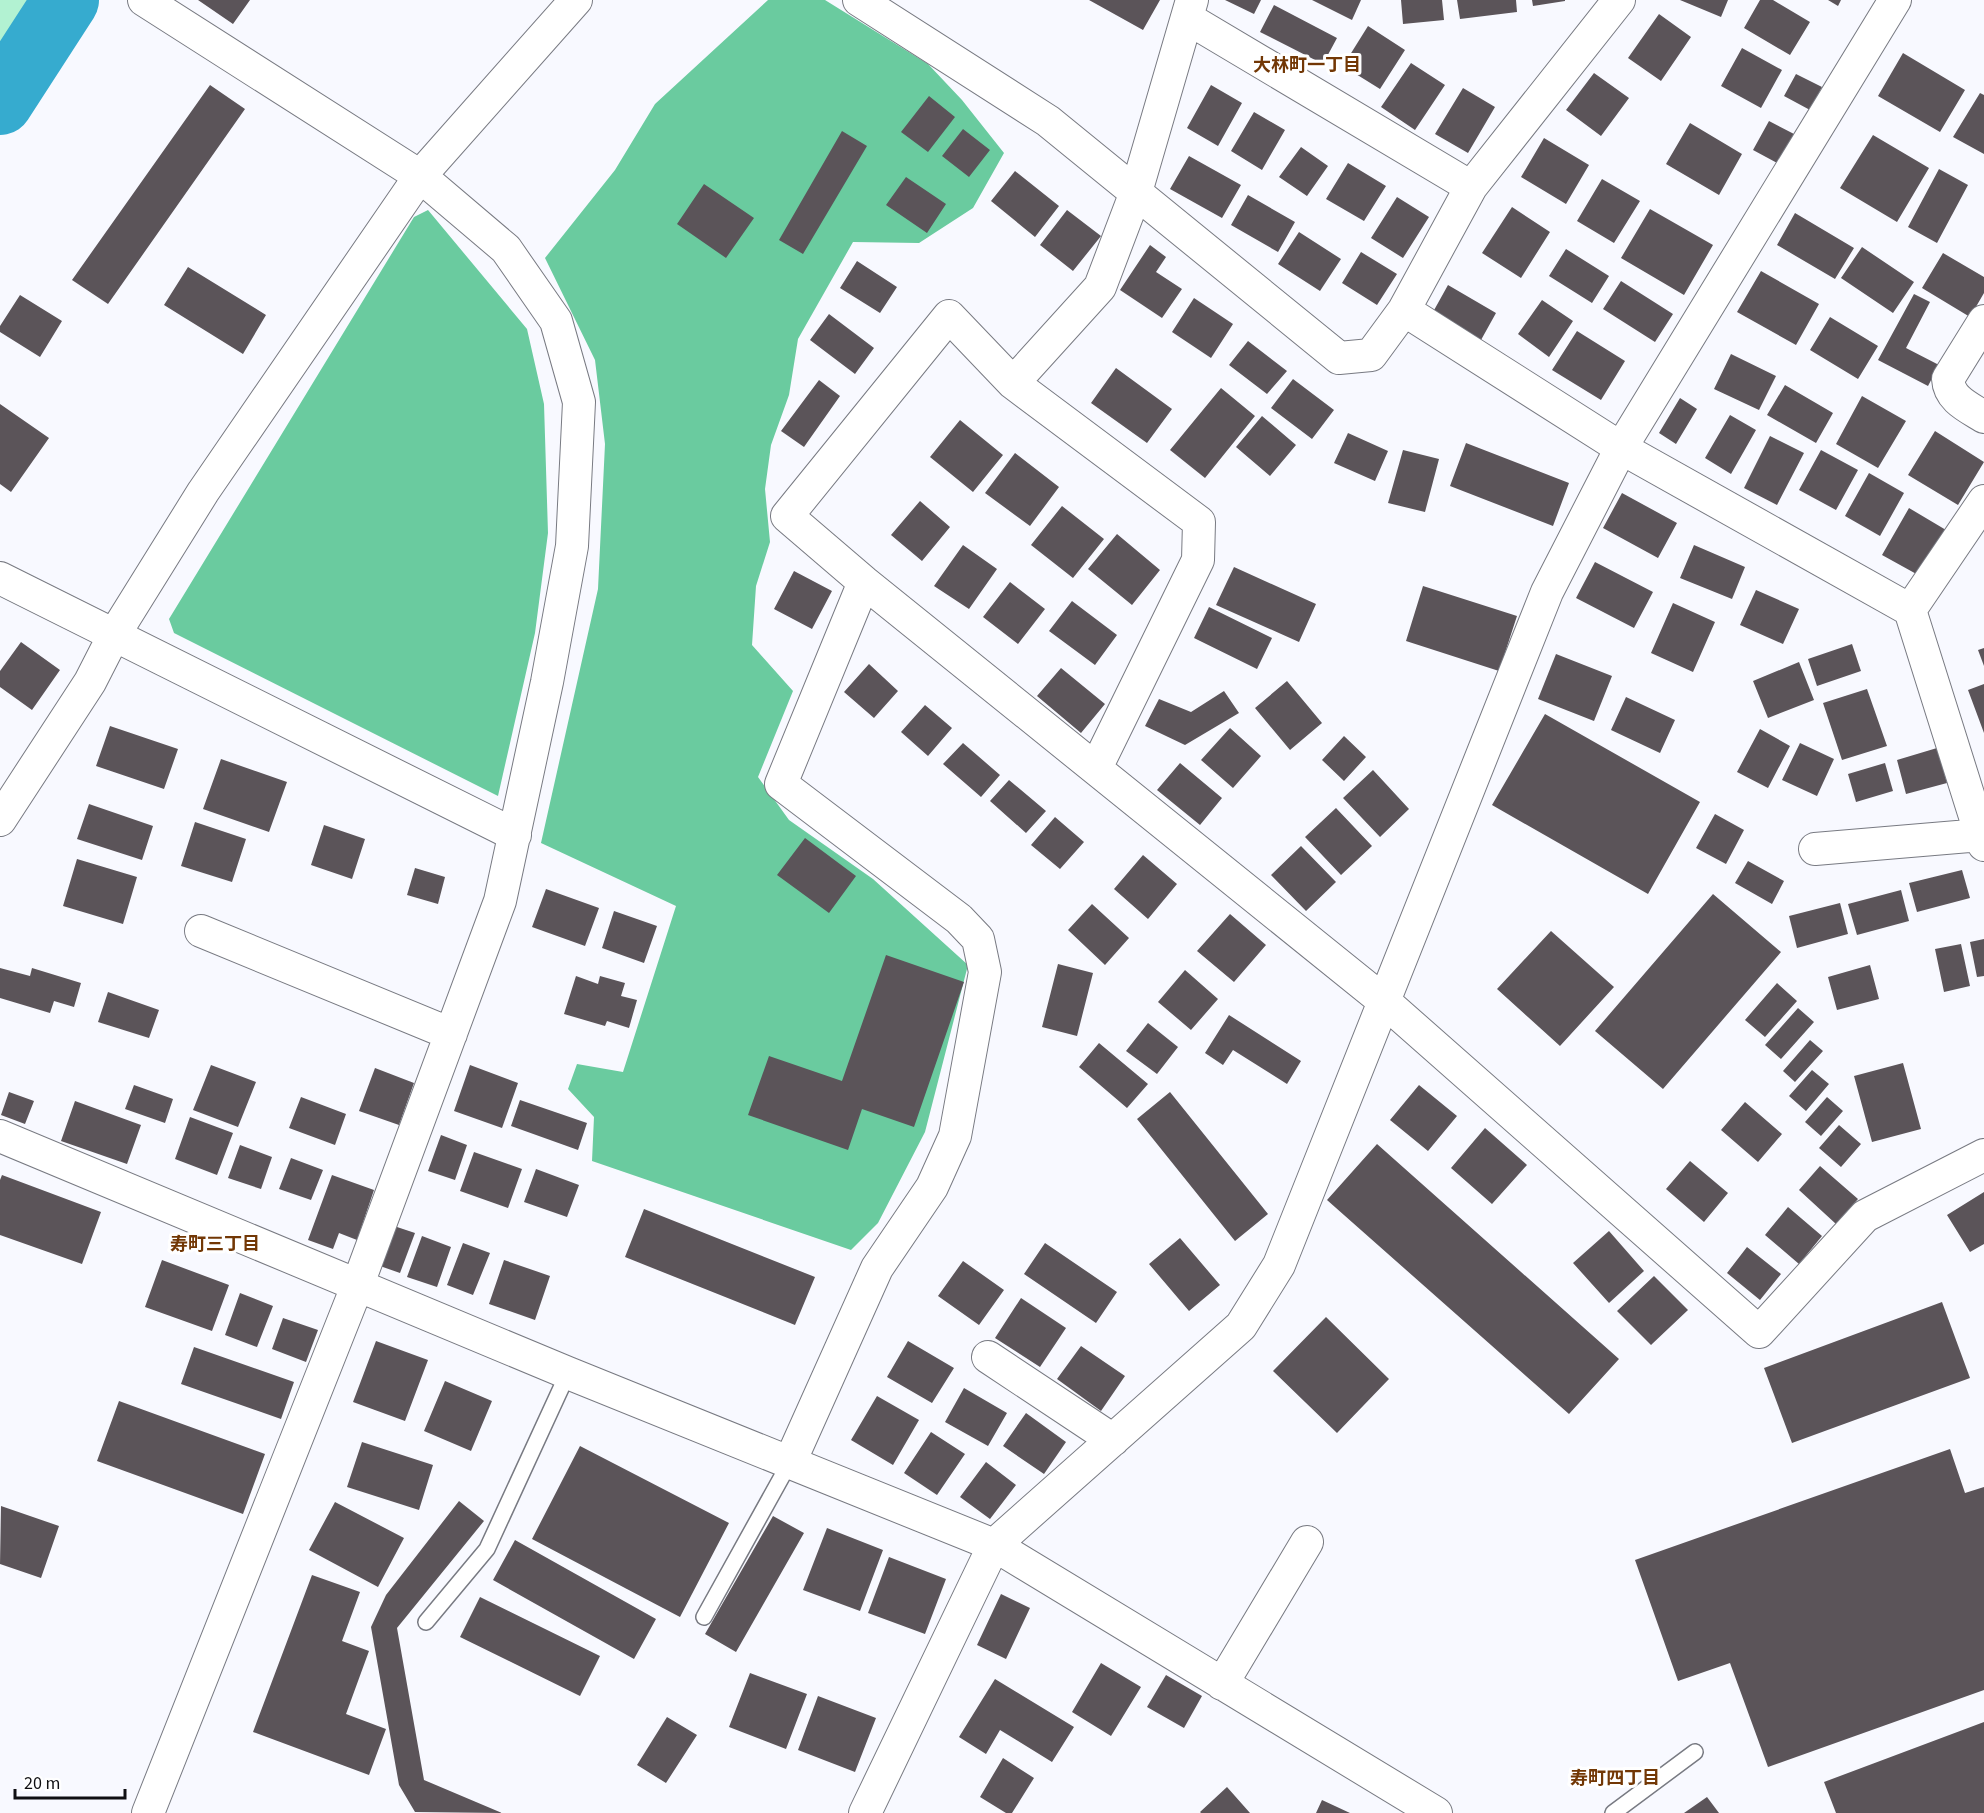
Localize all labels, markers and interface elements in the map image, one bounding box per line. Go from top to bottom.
district label: 大林町一丁目 [1253,53,1361,78]
district label: 寿町三丁目 [170,1232,260,1257]
scale bar [15,1762,124,1800]
district label: 寿町四丁目 [1570,1766,1660,1791]
text: 20 m [24,1771,60,1796]

